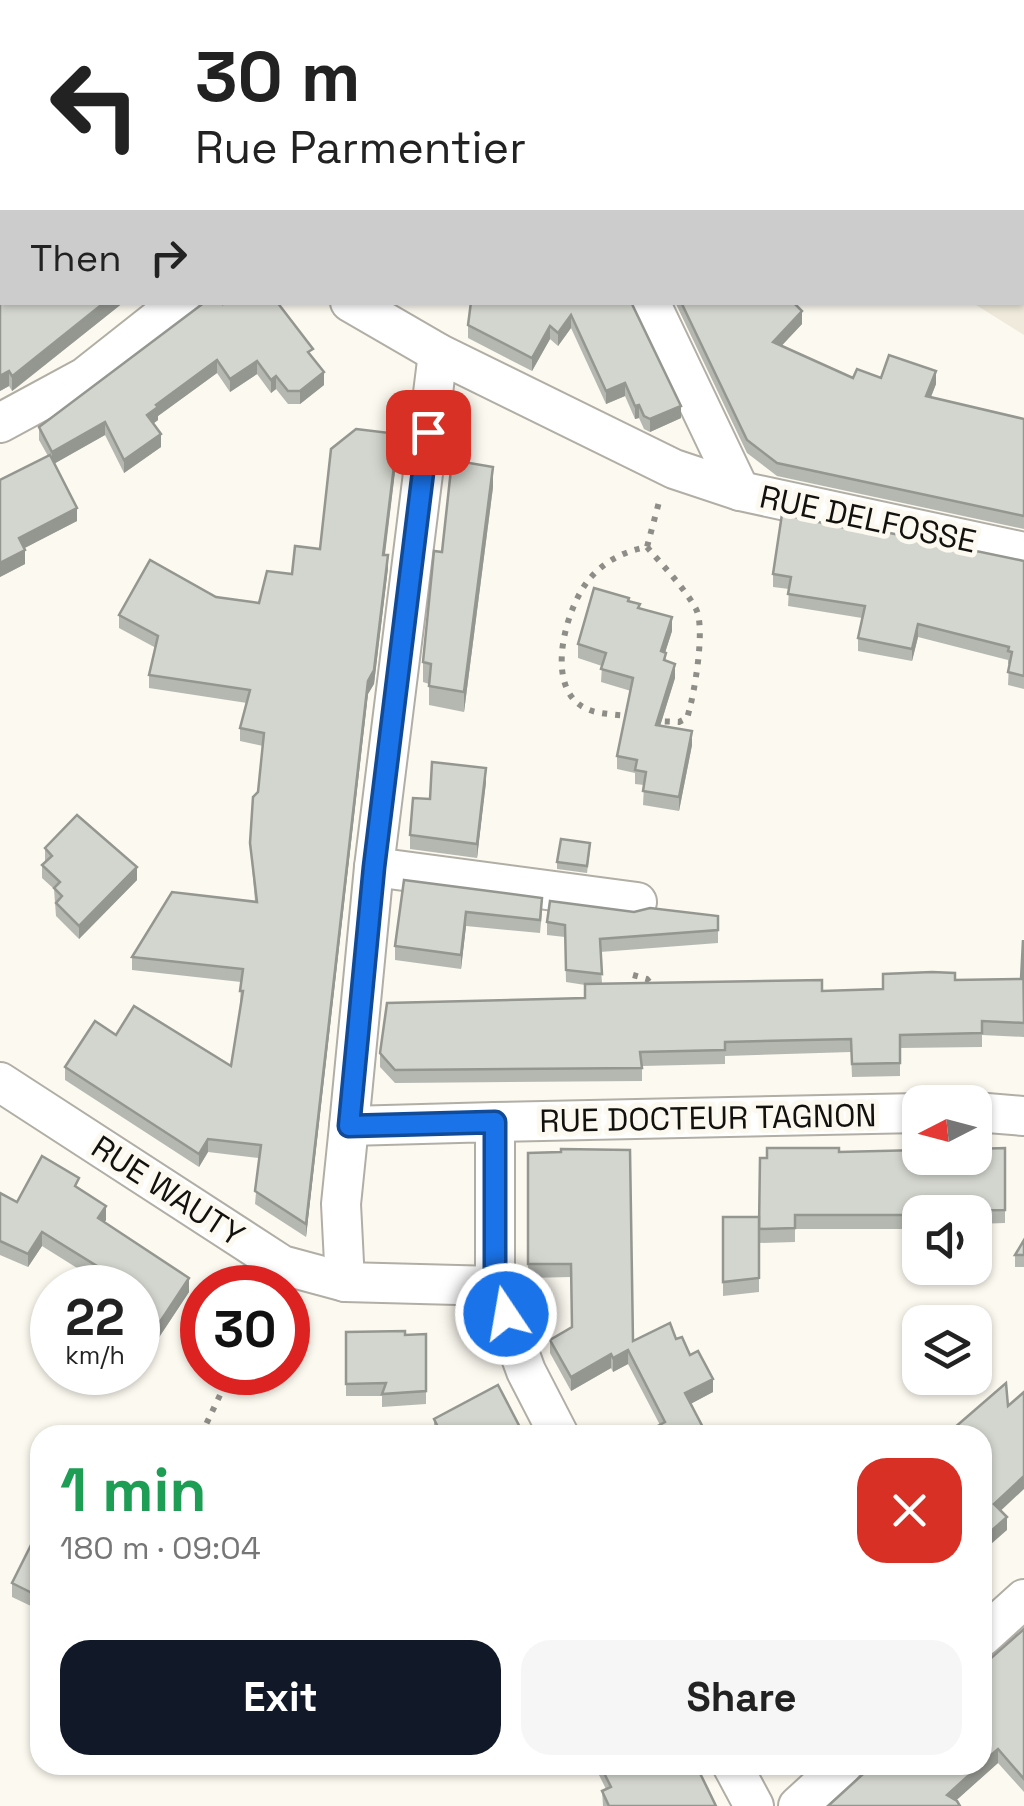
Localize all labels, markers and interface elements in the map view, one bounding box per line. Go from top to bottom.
text: 30 m [195,32,360,121]
icon: left [30,40,160,170]
text: Rue Parmentier [195,119,526,176]
icon: right [141,230,196,285]
text: Then [30,234,121,282]
pin [386,390,471,475]
icon: arrive [401,405,456,460]
street label: RUE DELFOSSE [756,477,980,561]
north arrow [902,1085,992,1175]
map controls [902,1085,992,1395]
street label: RUE DOCTEUR TAGNON [539,1095,877,1141]
street label: RUE WAUTY [84,1127,252,1255]
button: sound [902,1195,992,1285]
position arrow [454,1262,558,1366]
speed limit sign: 30 [180,1265,310,1395]
text: 22 [65,1286,125,1350]
button: layers [902,1305,992,1395]
text: km/h [65,1339,125,1371]
text: 1 min [60,1452,207,1529]
button: close [857,1458,962,1563]
text: 180 m · 09:04 [60,1528,261,1568]
button: Exit [60,1640,501,1755]
button: Share [521,1640,962,1755]

